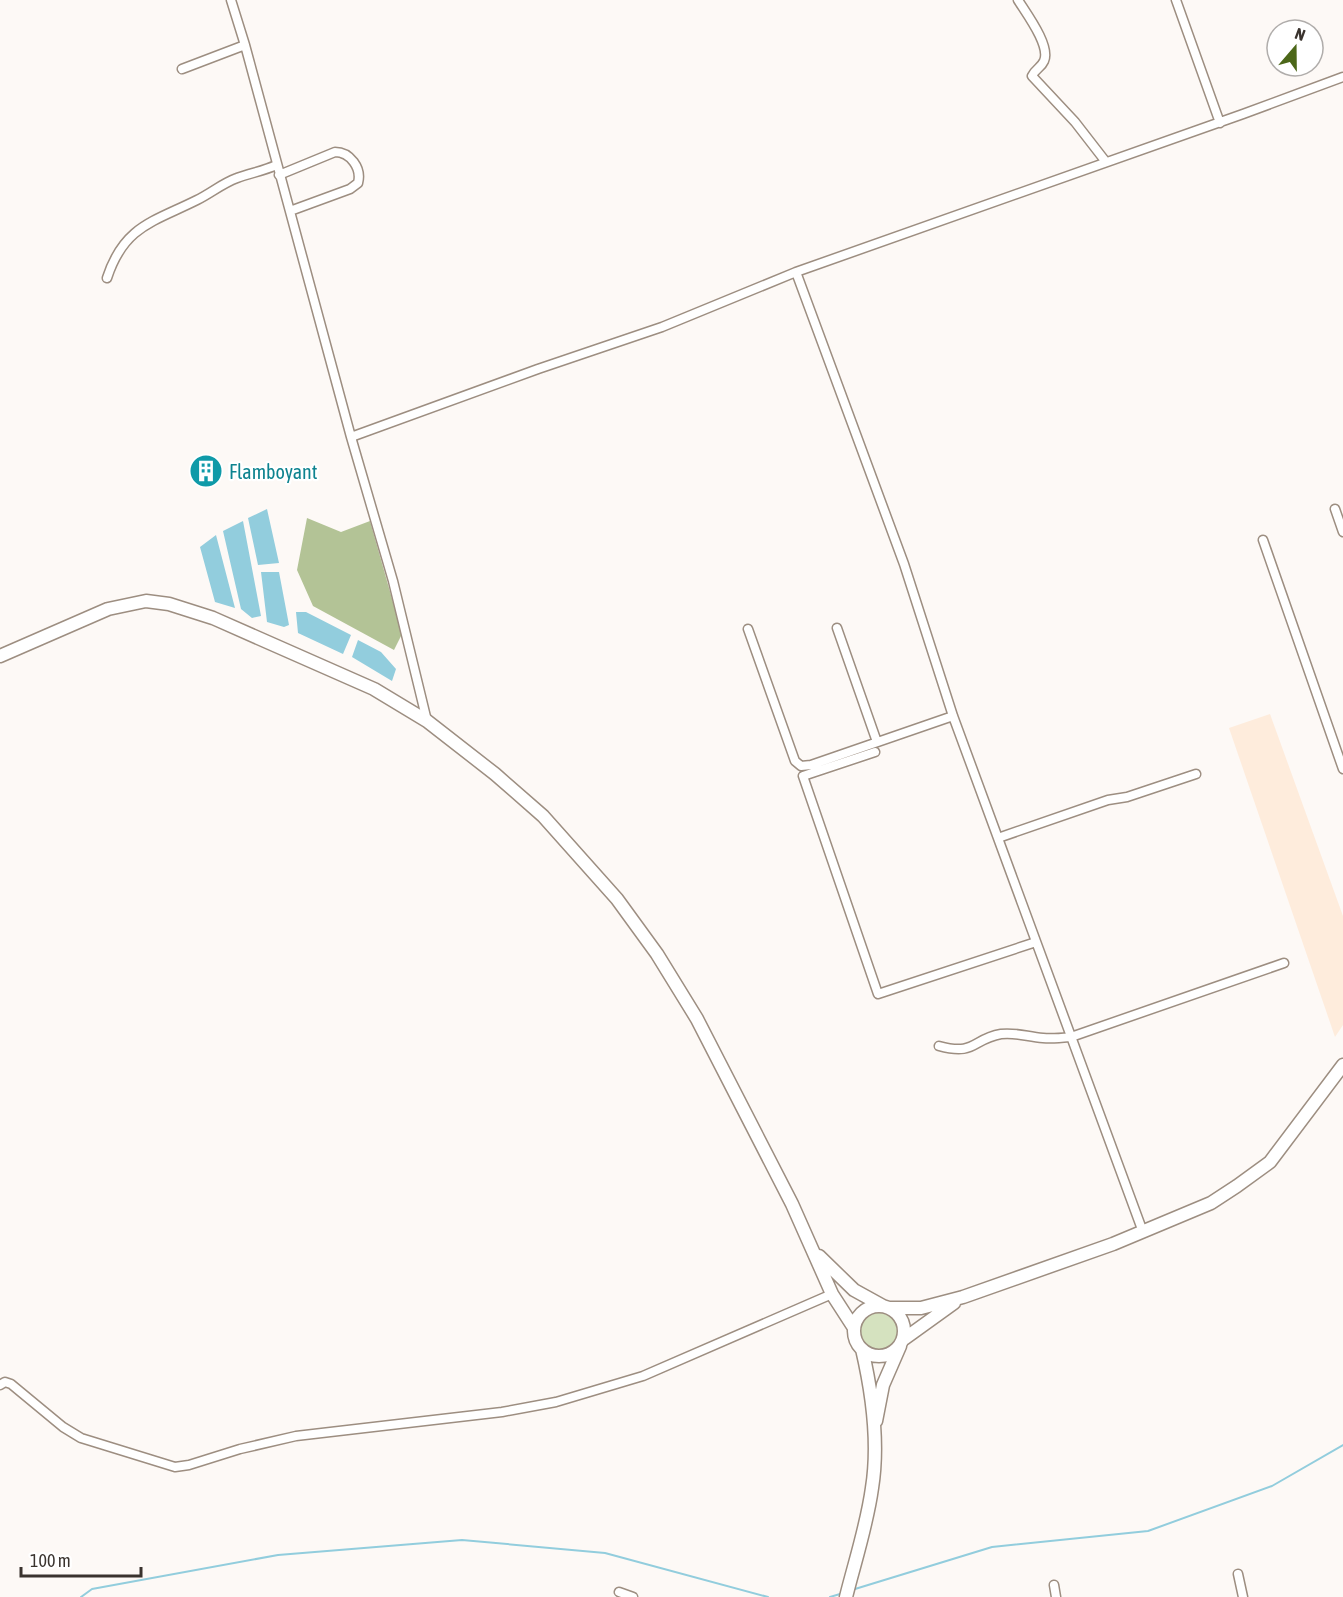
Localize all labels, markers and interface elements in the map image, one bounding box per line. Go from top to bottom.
north arrow [1265,18,1325,78]
text: N [1293,24,1308,44]
building icon: Flamboyant [188,453,224,489]
place label: Flamboyant [229,460,318,483]
scale bar [21,1540,141,1578]
text: 100 m [30,1550,71,1571]

